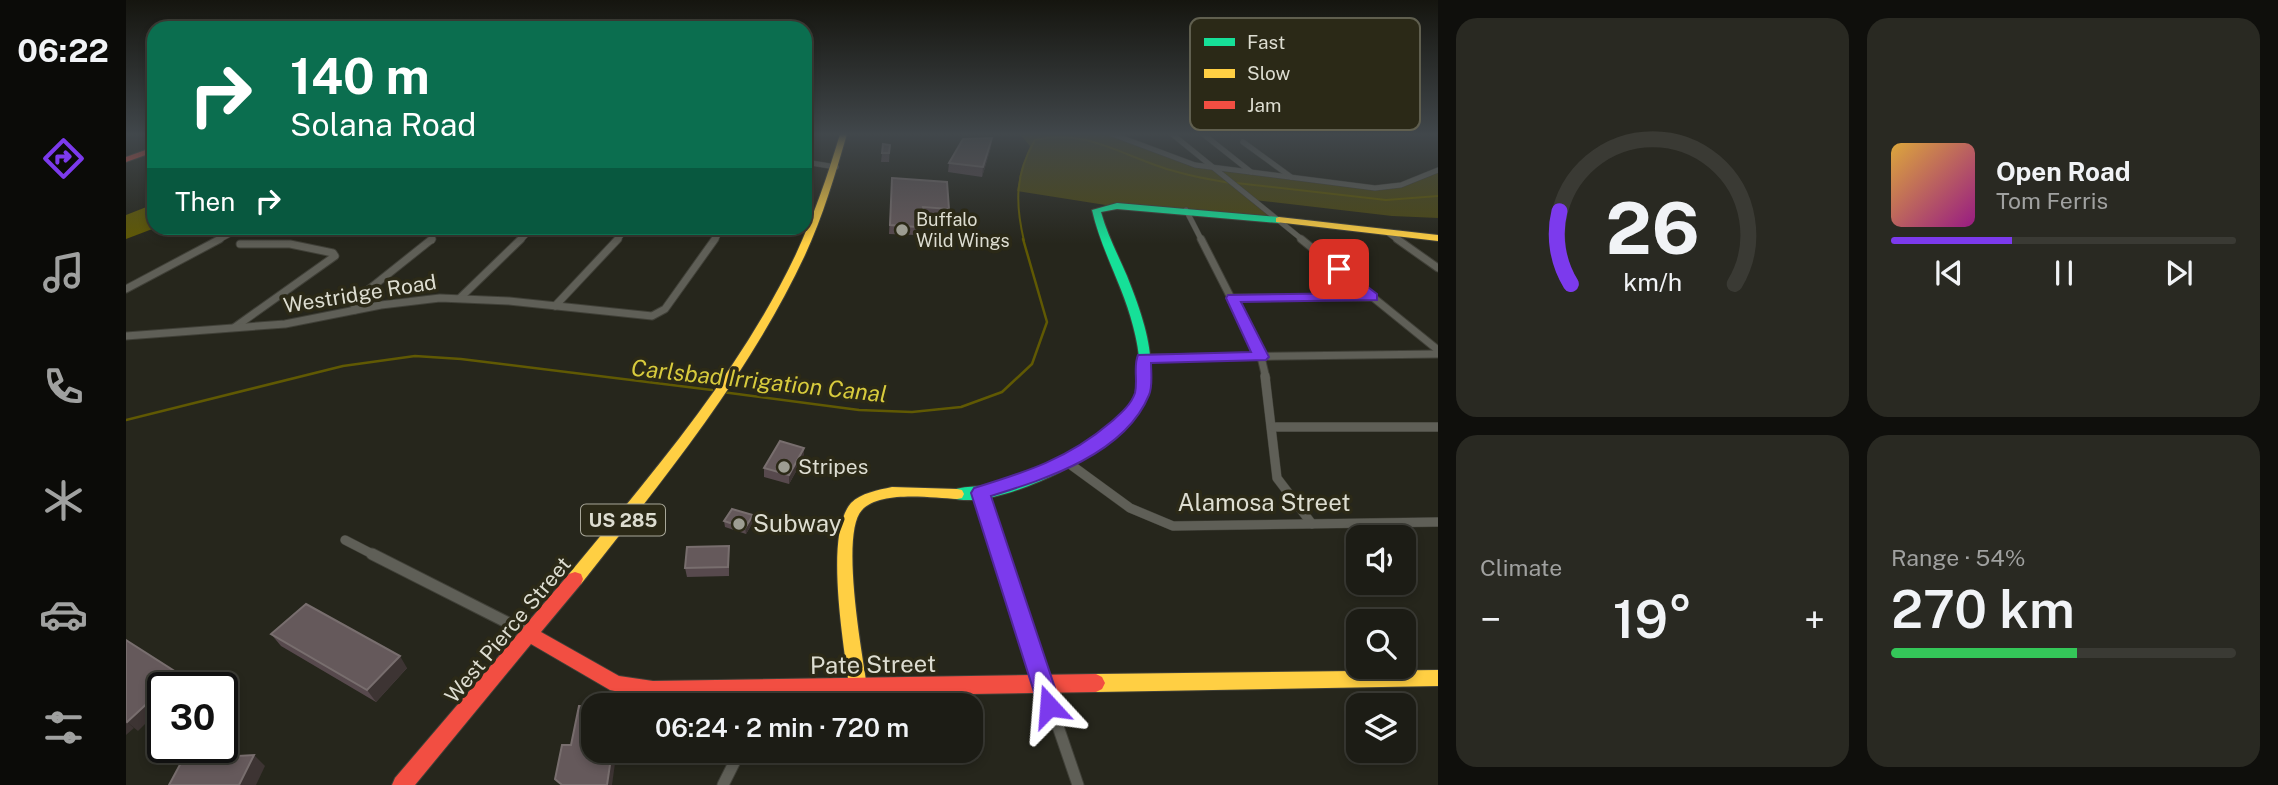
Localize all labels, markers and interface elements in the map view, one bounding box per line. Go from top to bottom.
legend [1190,18,1420,130]
text: Fast [1247,31,1285,53]
text: 06:22 [17,32,109,69]
text: 140 m [290,47,430,105]
icon: right [175,49,266,140]
text: Slow [1247,62,1291,84]
text: Jam [1247,94,1281,116]
text: Solana Road [290,106,476,143]
icon: directions [39,134,88,183]
text: Open Road [1996,156,2131,187]
icon: right [249,182,287,220]
text: 26 [1605,185,1700,270]
text: Then [175,186,235,217]
text: Tom Ferris [1996,187,2108,214]
place label: Buffalo Wild Wings [916,209,1010,251]
marker: Buffalo Wild Wings [894,222,910,238]
pin [1309,239,1369,299]
icon: music [39,248,88,297]
icon: arrive [1320,250,1358,288]
icon: previous [1930,254,1968,292]
icon: pause [2045,254,2083,292]
icon: next [2160,254,2198,292]
text: km/h [1623,267,1682,297]
street label: Westridge Road [282,269,438,318]
water label: Carlsbad Irrigation Canal [630,354,888,407]
icon: phone [39,362,88,411]
place label: Stripes [798,454,868,479]
marker: Stripes [776,459,792,475]
icon: climate [39,476,88,525]
street label: Alamosa Street [1177,488,1351,516]
road number: US 285 [581,505,665,536]
place label: Subway [753,509,842,537]
marker: Subway [731,516,747,532]
map controls [1346,525,1416,763]
button: sound [1346,525,1416,595]
text: Range · 54% [1891,544,2025,571]
street label: West Pierce Street [439,552,576,708]
text: Climate [1480,554,1562,581]
text: 270 km [1891,579,2075,640]
text: 19° [1613,589,1692,650]
icon: car [39,590,88,639]
text: − [1480,597,1501,642]
text: + [1804,597,1825,642]
button: search [1346,609,1416,679]
street label: Pate Street [810,649,936,679]
position arrow [1012,669,1086,743]
speed limit sign: 30 [147,672,238,763]
button: layers [1346,693,1416,763]
icon: filters [39,703,88,752]
text: 06:24 · 2 min · 720 m [655,712,909,743]

